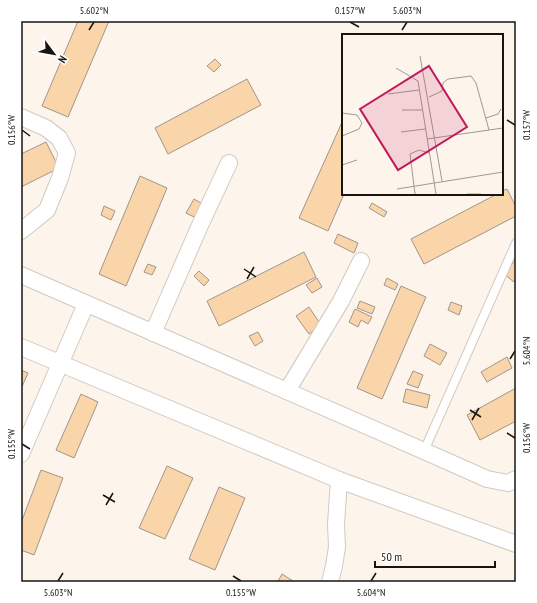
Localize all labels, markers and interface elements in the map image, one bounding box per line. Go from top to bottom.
text: 5.602°N [80,4,108,17]
text: 0.157°W [335,4,365,17]
text: 5.603°N [393,4,421,17]
north arrow [34,34,74,74]
inset map [342,34,503,195]
text: N [55,53,70,66]
text: 0.157°W [520,110,533,140]
text: 0.156°W [5,115,18,145]
text: 5.604°N [520,337,533,365]
text: 0.156°W [520,423,533,453]
text: 0.155°W [5,429,18,459]
scale bar [375,543,495,569]
text: 50 m [381,549,402,564]
text: 5.603°N [44,586,72,599]
text: 0.155°W [226,586,256,599]
text: 5.604°N [357,586,385,599]

